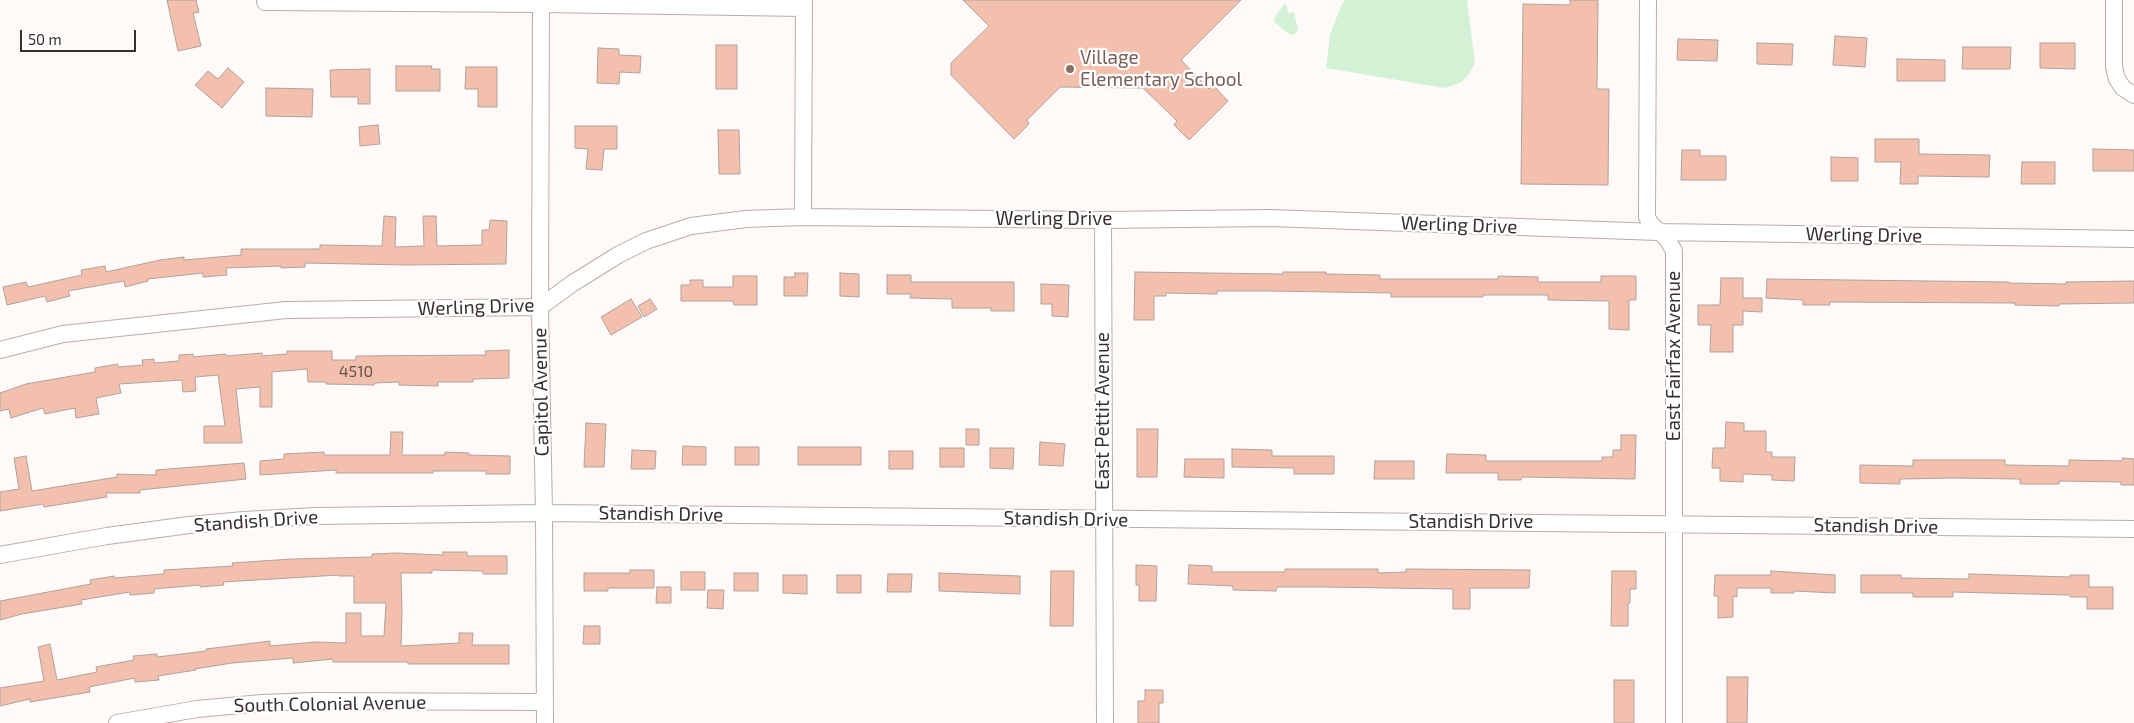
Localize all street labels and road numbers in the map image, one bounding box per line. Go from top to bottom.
street label: Werling Drive [996,208,1112,230]
street label: Werling Drive [1400,212,1518,238]
street label: Werling Drive [1805,223,1923,247]
street label: East Fairfax Avenue [1663,271,1685,441]
street label: Werling Drive [417,294,535,320]
street label: Capitol Avenue [528,328,554,456]
street label: East Pettit Avenue [1092,332,1114,490]
street label: Standish Drive [598,502,724,526]
street label: Standish Drive [193,505,319,537]
street label: Standish Drive [1003,507,1129,531]
street label: Standish Drive [1409,511,1533,533]
street label: Standish Drive [1813,514,1939,538]
street label: South Colonial Avenue [234,691,426,717]

